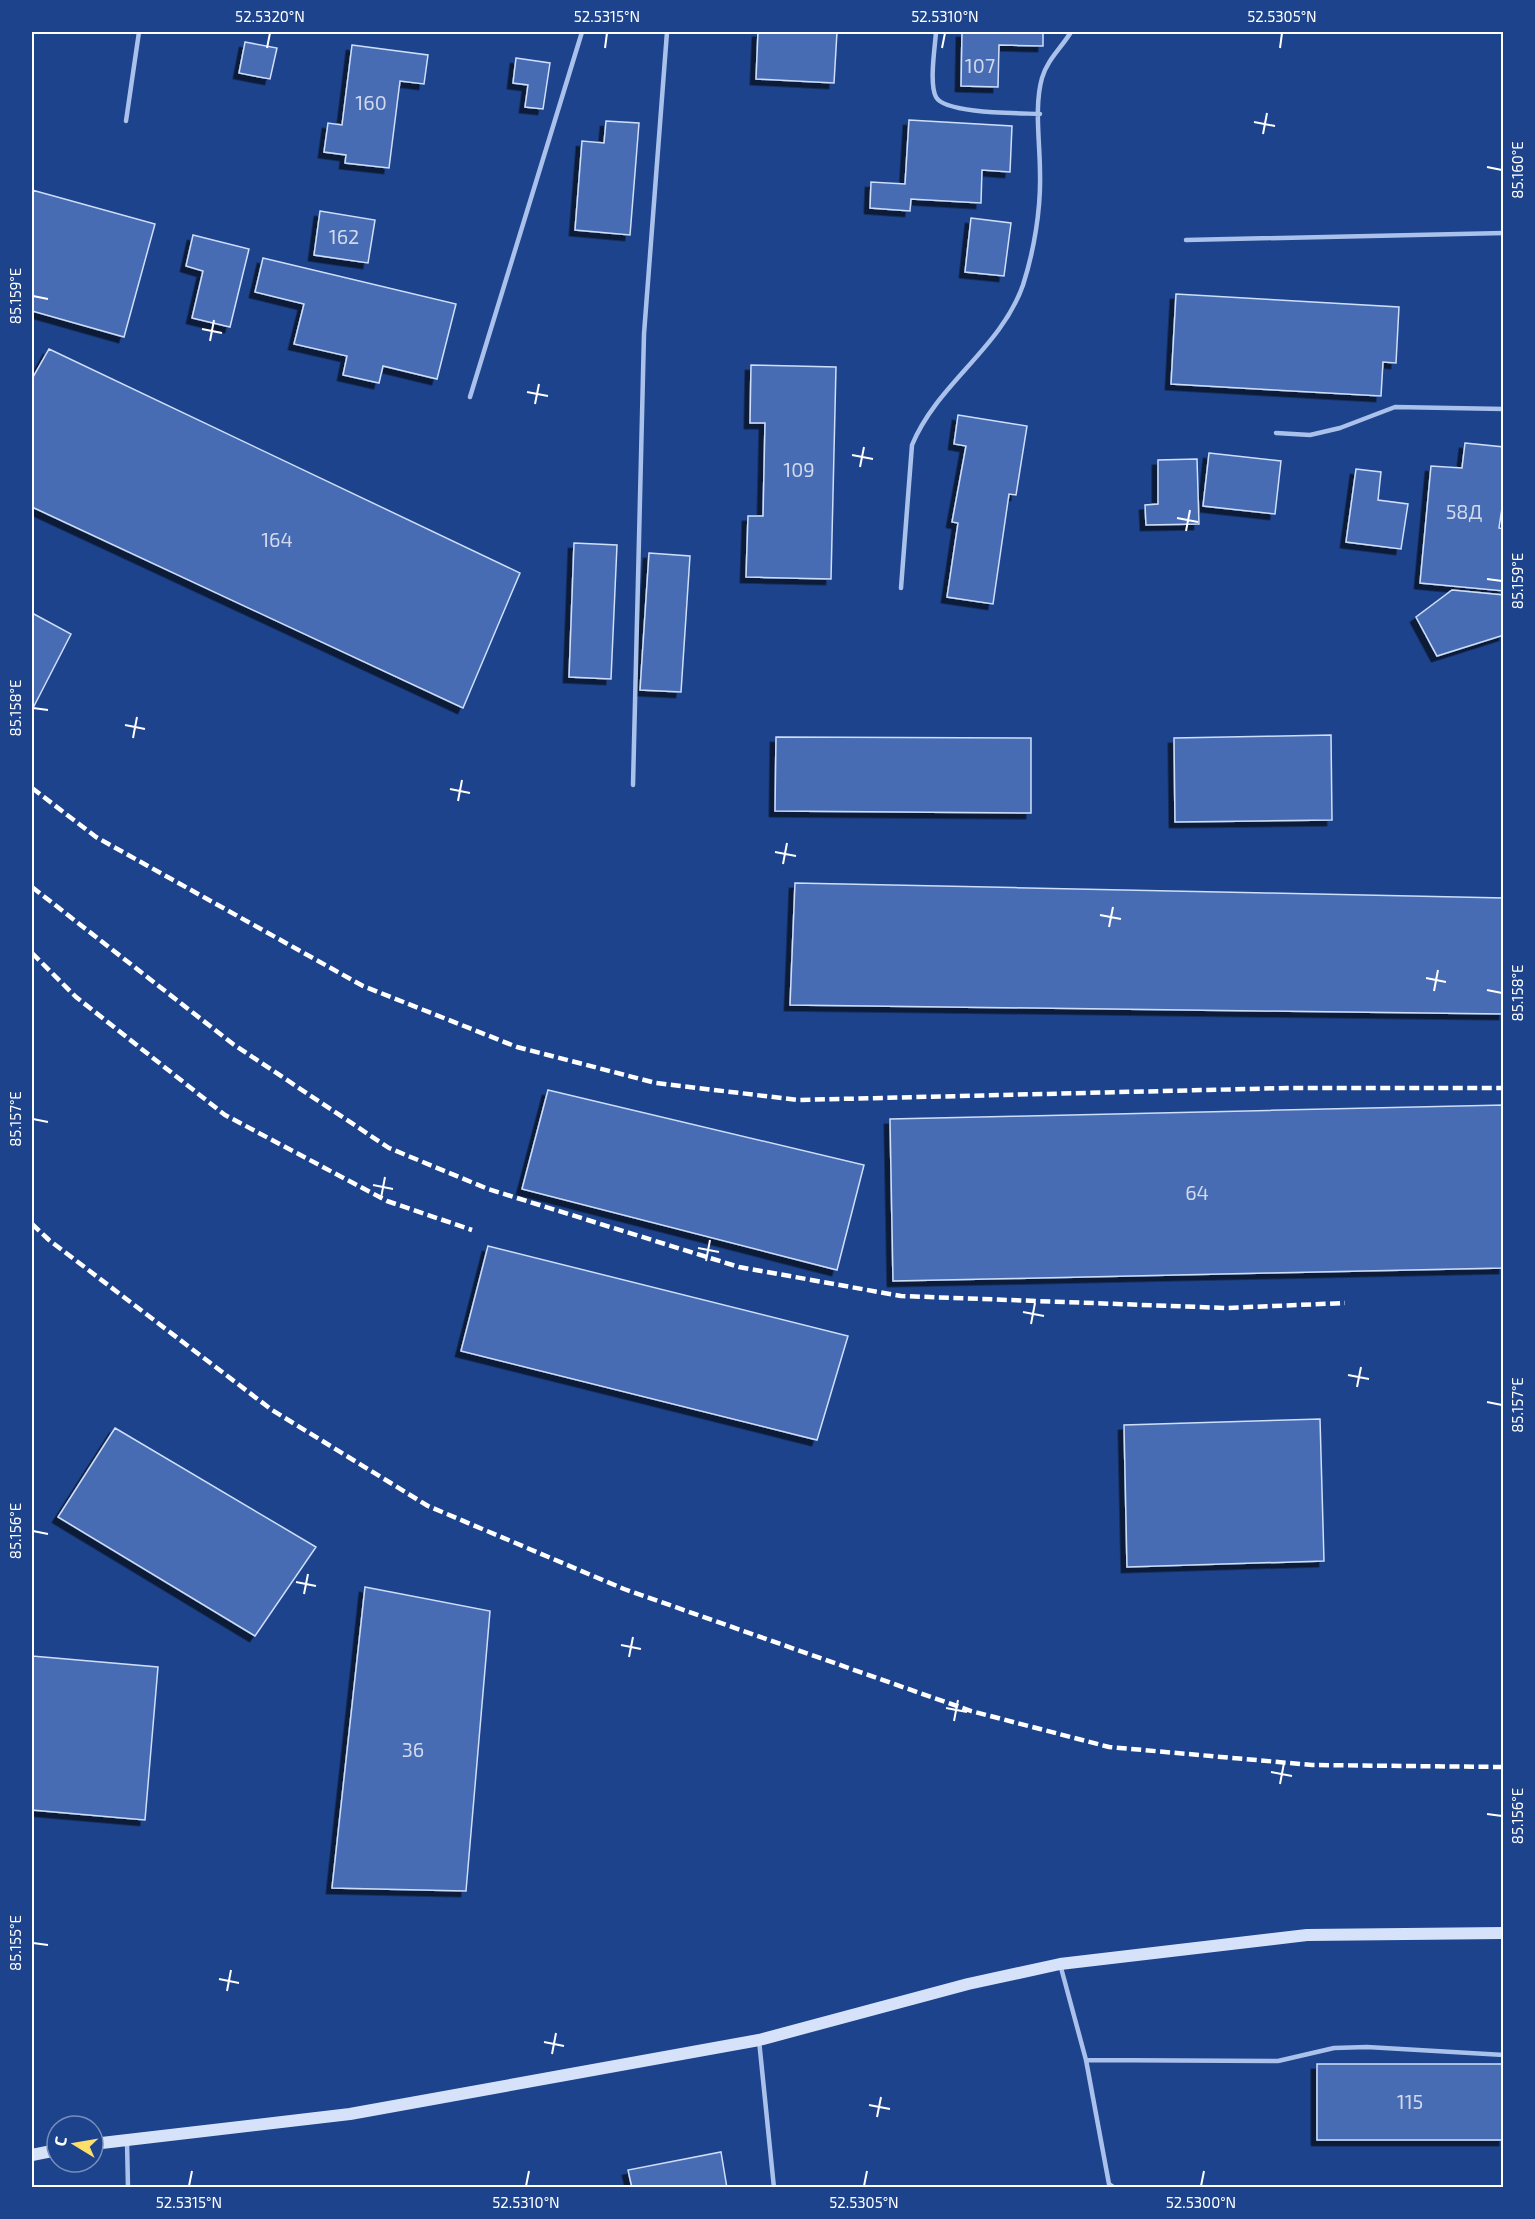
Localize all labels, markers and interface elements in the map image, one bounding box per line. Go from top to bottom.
text: 52.5320°N [235,7,305,25]
text: 52.5315°N [574,7,640,25]
text: 52.5310°N [911,7,979,25]
text: 52.5305°N [1247,7,1317,25]
house number: 107 [965,53,995,77]
house number: 160 [355,90,387,114]
text: 85.160°E [1508,141,1526,199]
house number: 162 [329,224,359,248]
text: 85.159°E [6,268,24,324]
house number: 109 [783,457,815,481]
house number: 58Д [1446,499,1482,523]
house number: 164 [261,527,293,551]
text: 85.159°E [1508,553,1526,609]
text: 85.158°E [6,680,24,736]
text: 85.158°E [1508,965,1526,1021]
text: 85.157°E [6,1091,24,1147]
house number: 64 [1185,1180,1209,1204]
text: 85.157°E [1508,1377,1526,1433]
text: 85.156°E [6,1503,24,1559]
house number: 36 [402,1737,424,1761]
text: 85.156°E [1508,1788,1526,1844]
text: 85.155°E [6,1915,24,1971]
house number: 115 [1397,2089,1423,2113]
north arrow [45,2114,105,2174]
text: С [50,2135,70,2147]
text: 52.5315°N [156,2193,222,2211]
text: 52.5310°N [492,2193,560,2211]
text: 52.5305°N [829,2193,899,2211]
text: 52.5300°N [1166,2193,1236,2211]

